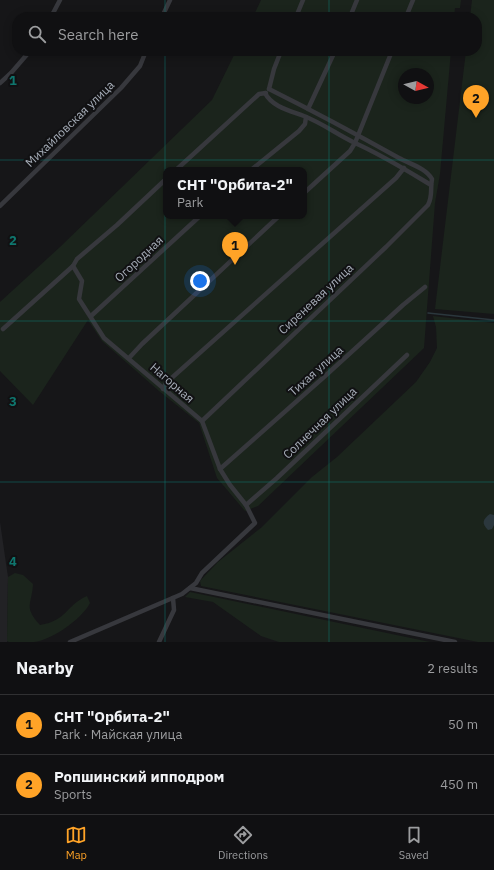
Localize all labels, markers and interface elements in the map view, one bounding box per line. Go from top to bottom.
search box [12,12,482,56]
icon: search [26,23,48,45]
text: Search here [58,25,138,44]
north arrow [398,68,434,104]
text: 1 [9,72,17,89]
street label: Михайловская улица [22,77,118,170]
pin: 2 [463,85,489,118]
popup [163,167,307,219]
text: СНТ "Орбита-2" [177,175,293,194]
text: Park [177,194,203,211]
text: 2 [9,232,17,249]
street label: Огородная [111,232,166,285]
pin: 1 [222,232,248,265]
street label: Сиреневая улица [275,260,357,337]
your location [190,271,210,291]
street label: Тихая улица [285,342,347,399]
street label: Нагорная [147,359,197,406]
street label: Солнечная улица [280,383,360,462]
text: 3 [9,393,17,410]
text: 4 [9,553,17,570]
text: Nearby [16,657,74,679]
text: 2 results [427,660,478,677]
text: СНТ "Орбита-2" [54,707,170,726]
text: 1 [25,716,33,733]
text: 50 m [448,716,478,733]
text: Park · Майская улица [54,726,182,743]
text: Ропшинский ипподром [54,767,224,786]
text: 2 [25,776,33,793]
text: 450 m [440,776,478,793]
text: Sports [54,786,92,803]
tab: Map [65,824,87,862]
tab: Directions [218,824,268,862]
tab: Saved [399,824,429,862]

